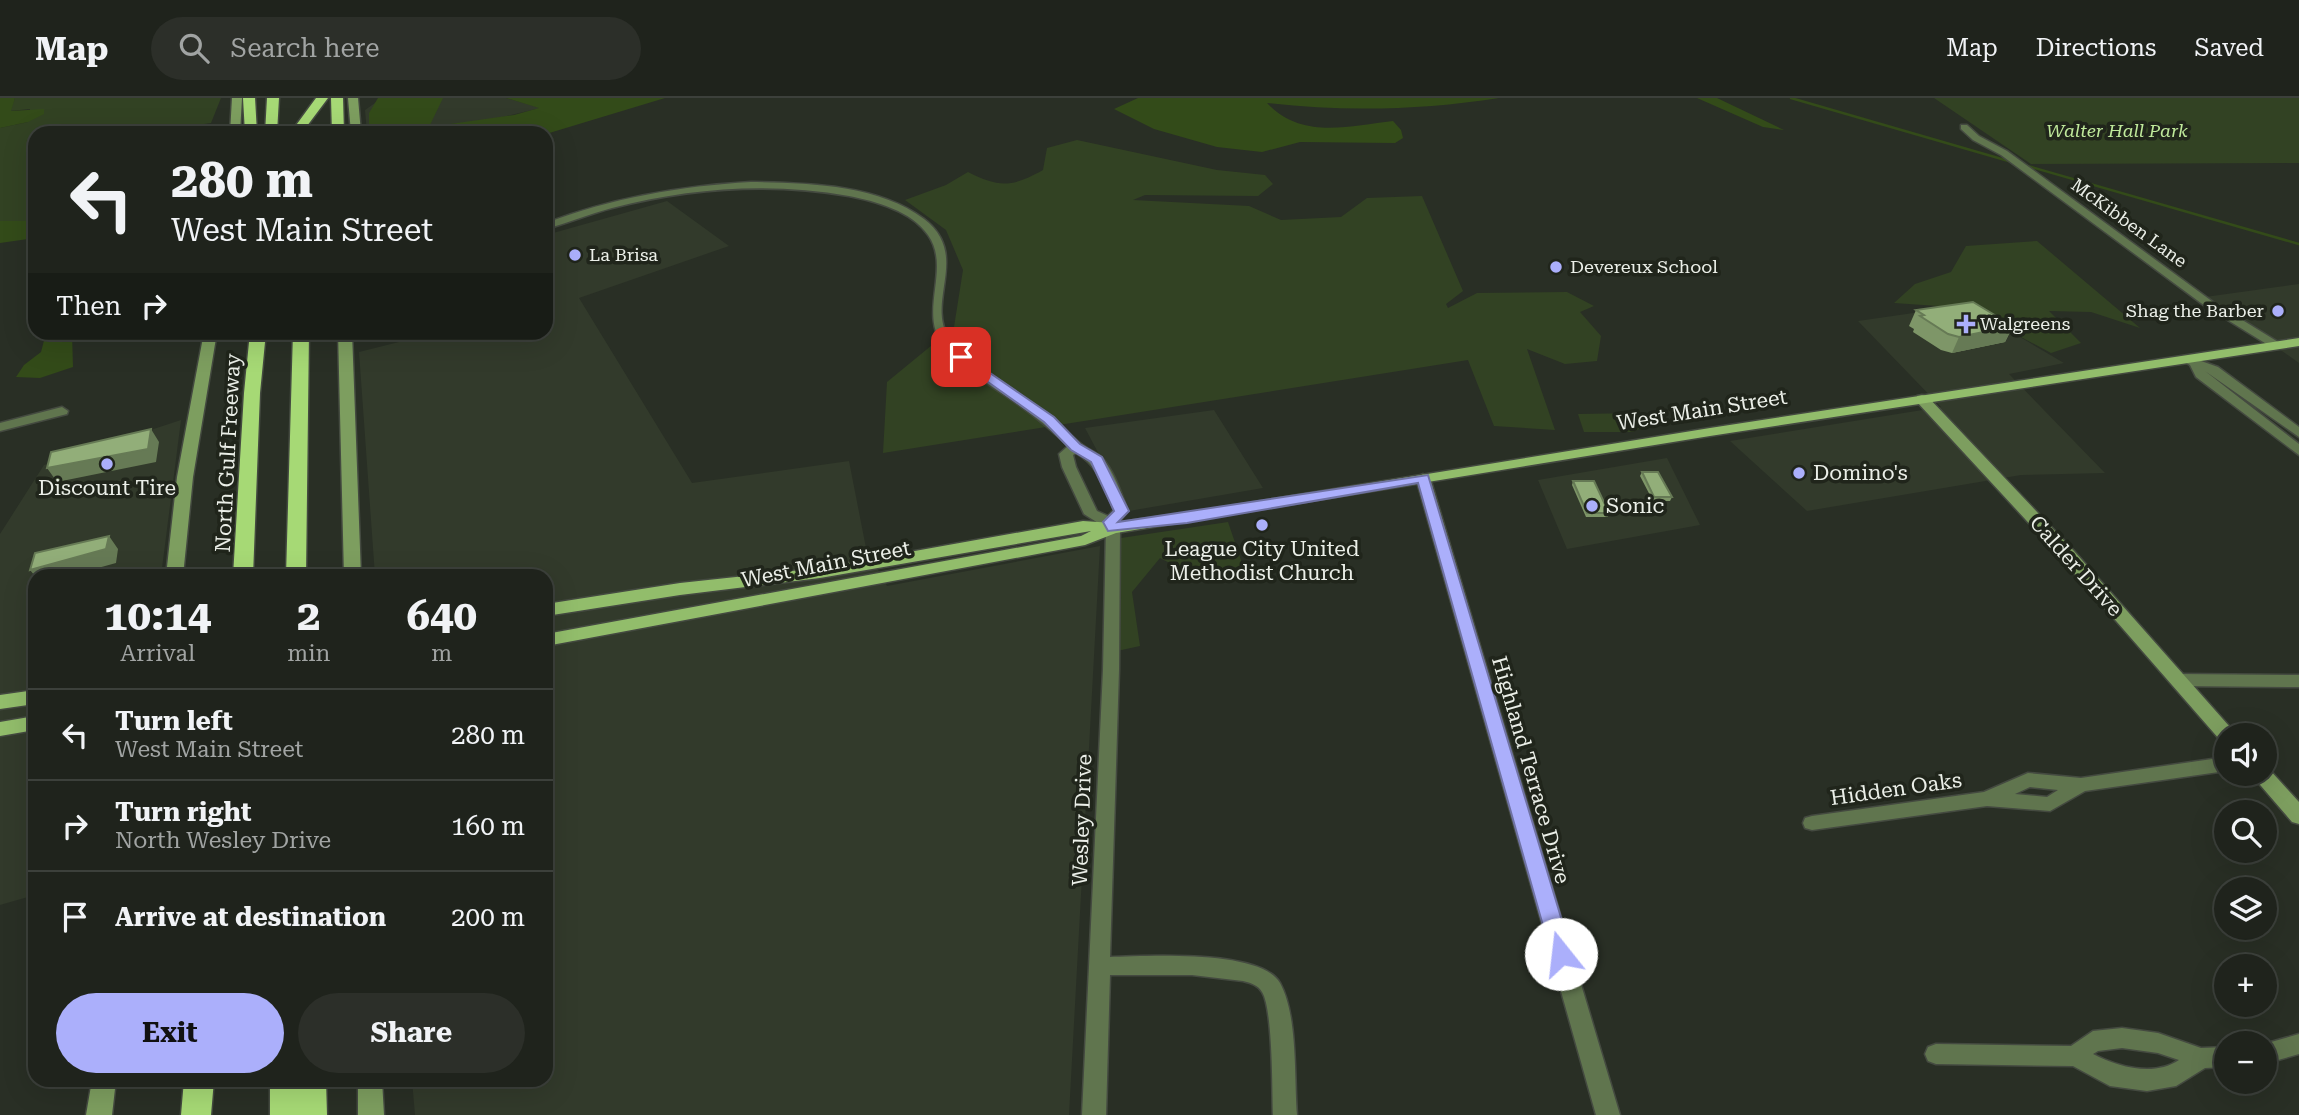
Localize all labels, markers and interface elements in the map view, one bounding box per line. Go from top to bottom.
search box [151,17,641,80]
text: Map [35,29,109,68]
icon: search [175,29,213,67]
text: Search here [231,33,380,63]
text: Map [1946,34,1998,62]
text: Directions [2036,34,2156,62]
text: Saved [2194,34,2264,62]
park label: Walter Hall Park [2046,120,2188,141]
text: 280 m [171,152,313,209]
icon: left [56,154,147,245]
street label: McKibben Lane [2067,174,2191,272]
text: West Main Street [171,211,433,249]
place label: La Brisa [589,244,658,265]
marker: La Brisa [567,247,583,263]
place label: Devereux School [1570,256,1718,277]
marker: Devereux School [1548,259,1564,275]
icon: right [135,287,173,325]
text: Then [56,291,121,321]
place label: Shag the Barber [2126,300,2264,321]
marker: Shag the Barber [2270,303,2286,319]
place label: Walgreens [1980,313,2070,334]
marker: Walgreens [1958,316,1974,332]
pin [931,327,991,387]
icon: arrive [942,338,980,376]
street label: North Gulf Freeway [211,352,245,553]
street label: West Main Street [1615,385,1789,435]
marker: Discount Tire [99,456,115,472]
place label: Domino's [1813,461,1908,485]
marker: Domino's [1791,465,1807,481]
place label: Discount Tire [38,476,176,500]
place label: Sonic [1606,494,1665,518]
marker: Sonic [1584,498,1600,514]
street label: Calder Drive [2025,511,2127,621]
marker: League City United Methodist Church [1254,517,1270,533]
street label: West Main Street [739,536,913,592]
place label: League City United Methodist Church [1165,537,1360,585]
text: 10:14 [104,591,211,640]
text: 2 [297,591,321,640]
text: 640 [406,591,477,640]
text: Arrival [120,640,195,667]
text: min [287,640,330,667]
text: m [431,640,452,667]
street label: Highland Terrace Drive [1487,654,1575,886]
text: Turn left [115,706,233,736]
icon: left [56,716,94,754]
text: 280 m [451,720,525,750]
map controls [2214,723,2277,1094]
button: sound [2214,723,2277,786]
text: West Main Street [115,736,303,763]
street label: Wesley Drive [1068,753,1096,887]
street label: Hidden Oaks [1829,768,1963,810]
text: Turn right [115,797,251,827]
button: search [2214,800,2277,863]
icon: right [56,807,94,845]
text: 160 m [451,811,525,841]
text: North Wesley Drive [115,827,331,854]
button: layers [2214,877,2277,940]
icon: arrive [56,898,94,936]
text: Arrive at destination [115,902,386,932]
text: 200 m [451,902,525,932]
position arrow [1524,917,1598,991]
button: + [2214,954,2277,1017]
button: Exit [56,993,284,1073]
button: Share [298,993,525,1073]
button: − [2214,1031,2277,1094]

